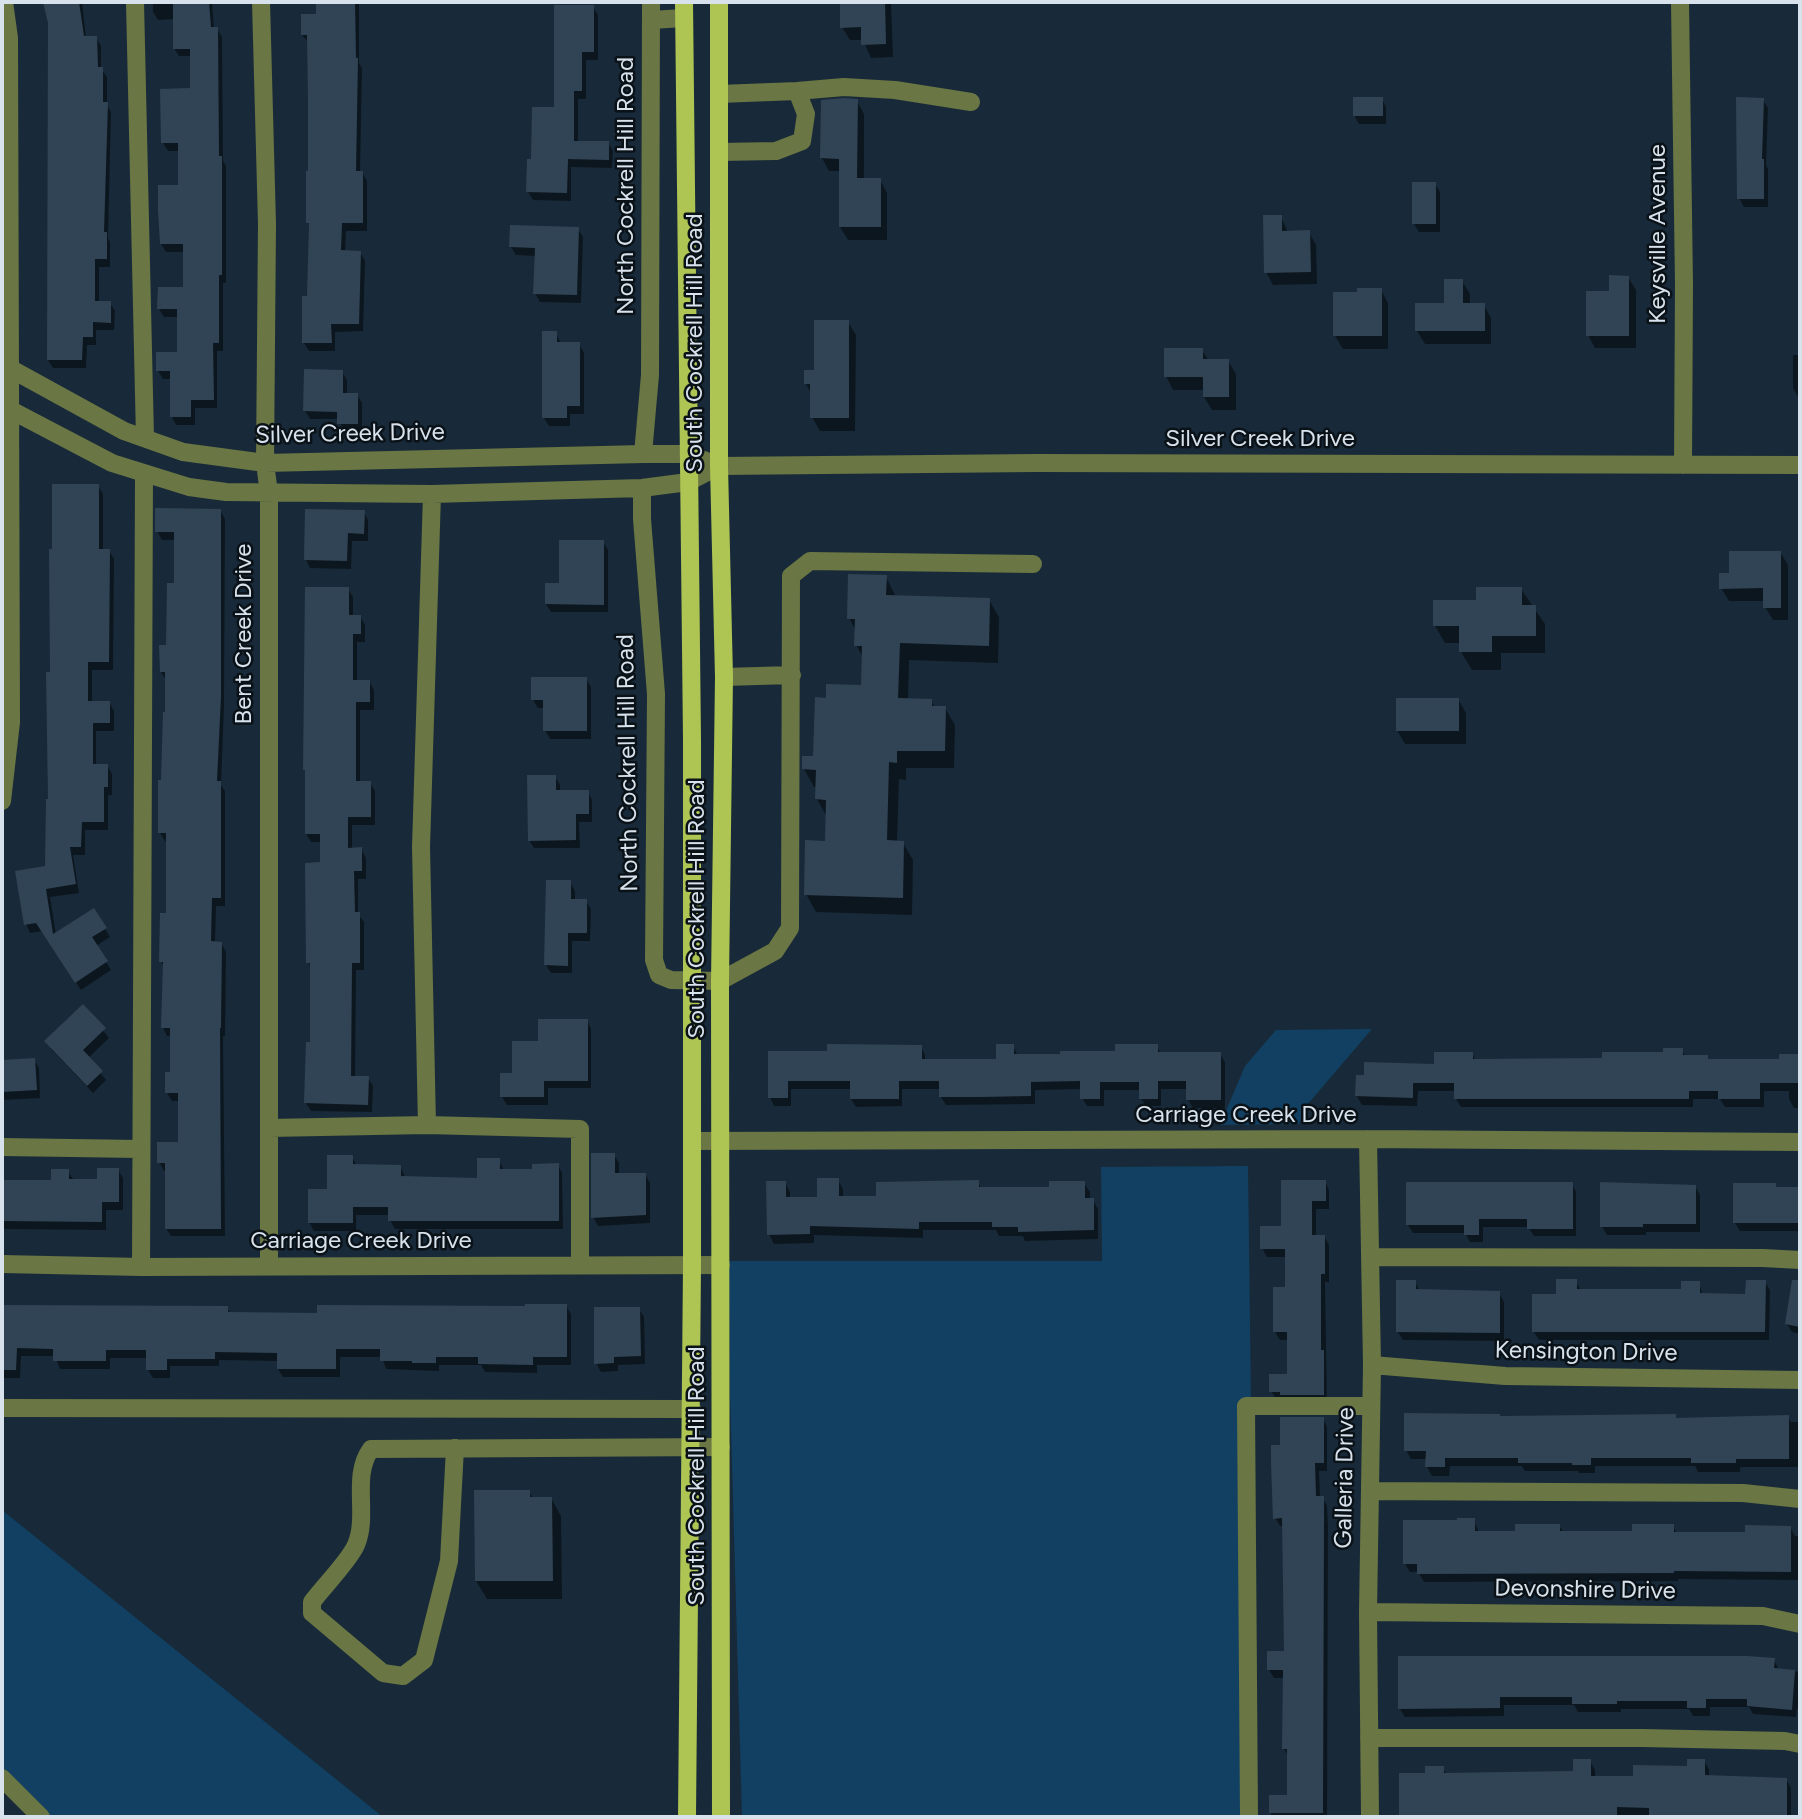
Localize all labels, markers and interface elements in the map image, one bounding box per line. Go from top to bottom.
street label: North Cockrell Hill Road [612,57,640,315]
street label: Keysville Avenue [1644,144,1672,324]
street label: South Cockrell Hill Road [681,213,709,473]
street label: Silver Creek Drive [255,418,445,450]
street label: Silver Creek Drive [1165,425,1355,453]
street label: Bent Creek Drive [230,544,258,724]
street label: North Cockrell Hill Road [611,634,645,892]
street label: South Cockrell Hill Road [683,779,711,1039]
street label: Carriage Creek Drive [1135,1101,1357,1129]
street label: Carriage Creek Drive [250,1227,472,1255]
street label: Kensington Drive [1494,1336,1678,1368]
street label: South Cockrell Hill Road [683,1346,711,1606]
street label: Galleria Drive [1329,1407,1361,1549]
street label: Devonshire Drive [1494,1574,1676,1606]

